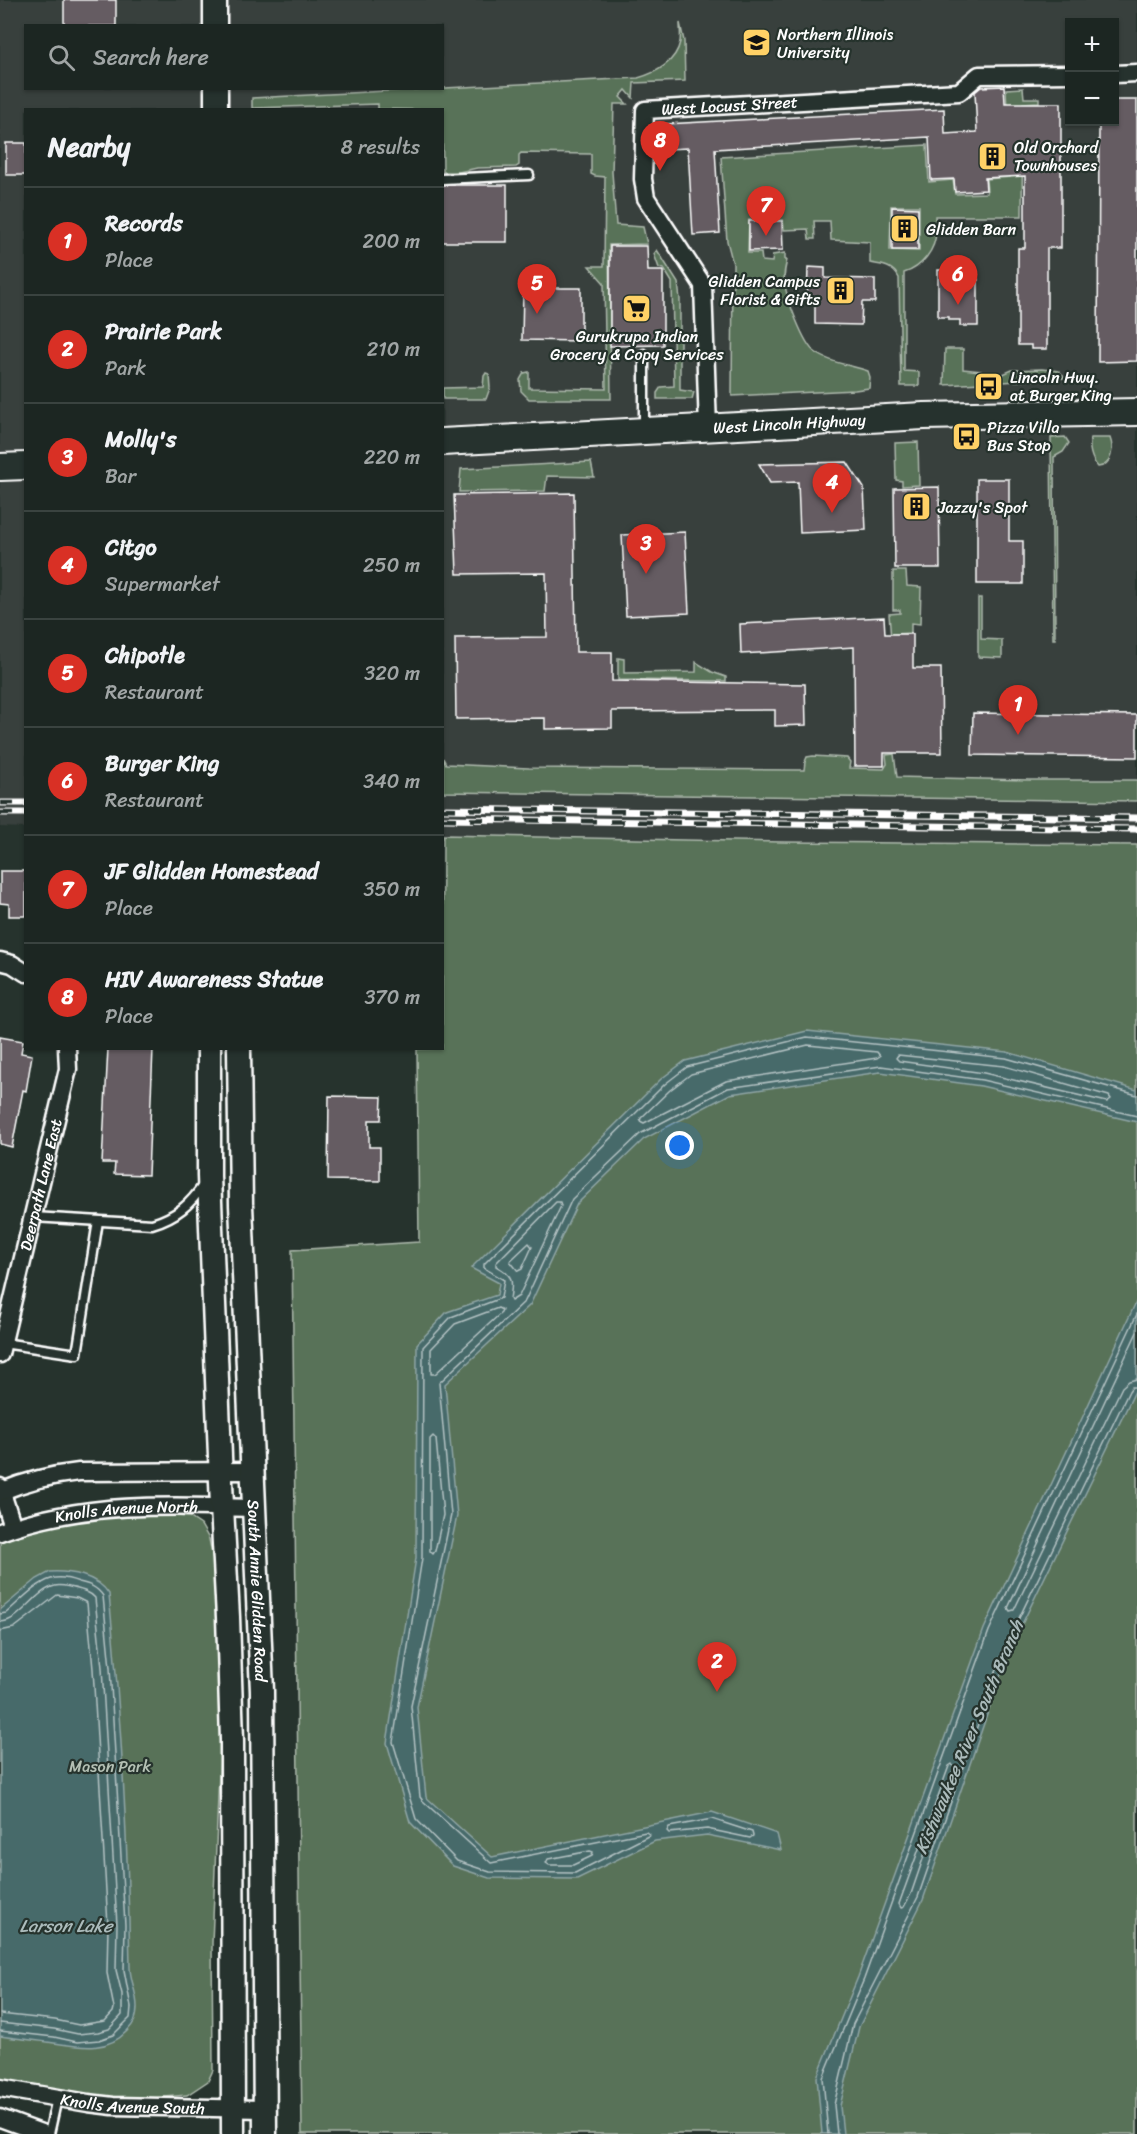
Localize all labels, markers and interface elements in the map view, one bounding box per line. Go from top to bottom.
map controls [1065,18,1119,126]
button: + [1065,18,1119,72]
place label: Northern Illinois University [777,20,894,67]
search box [24,24,444,90]
school or university icon: Northern Illinois University [740,27,772,59]
text: Search here [93,38,209,77]
icon: search [45,41,78,74]
button: − [1065,72,1119,126]
street label: West Locust Street [661,87,798,124]
pin: 8 [640,122,680,171]
text: Nearby [48,124,130,170]
text: 8 results [341,130,420,165]
place label: Old Orchard Townhouses [1014,133,1099,180]
building icon: Old Orchard Townhouses [977,140,1009,172]
pin: 7 [746,186,786,236]
text: Records [105,204,183,243]
building icon: Glidden Barn [889,213,921,245]
place label: Glidden Barn [926,215,1017,244]
text: 1 [63,224,72,259]
text: 200 m [363,224,420,259]
text: Place [105,243,153,278]
pin: 6 [938,256,978,305]
pin: 5 [518,264,556,314]
place label: Glidden Campus Florist & Gifts [708,267,821,314]
building icon: Glidden Campus Florist & Gifts [825,274,857,306]
supermarket icon: Gurukrupa Indian Grocery & Copy Services [621,292,653,324]
text: Prairie Park [105,312,222,351]
place label: Gurukrupa Indian Grocery & Copy Services [550,322,724,369]
text: 2 [62,332,73,367]
text: 210 m [367,332,420,367]
text: Park [105,351,146,386]
place label: Lincoln Hwy. at Burger King [1010,363,1112,410]
bus stop icon: Lincoln Hwy. at Burger King [973,370,1005,402]
street label: West Lincoln Highway [713,405,867,442]
place label: Pizza Villa Bus Stop [987,413,1060,460]
text: Molly's [105,420,176,459]
bus stop icon: Pizza Villa Bus Stop [950,420,982,452]
text: 3 [62,440,73,475]
text: 220 m [364,440,420,475]
text: Bar [105,459,136,494]
pin: 4 [812,464,852,513]
building icon: Jazzy's Spot [901,491,933,523]
place label: Jazzy's Spot [937,493,1028,522]
pin: 3 [626,524,666,574]
text: Citgo [105,528,157,567]
text: 4 [61,548,74,583]
text: 250 m [363,548,420,583]
text: Supermarket [105,567,220,602]
text: Chipotle [105,636,185,675]
text: 5 [61,656,74,691]
text: 320 m [364,656,420,691]
text: Restaurant [105,675,204,710]
pin: 1 [998,686,1038,735]
text: Burger King [105,744,219,783]
text: 6 [62,764,73,799]
text: 340 m [363,764,420,799]
text: Restaurant [105,783,204,818]
text: JF Glidden Homestead [105,852,318,891]
text: 7 [62,872,73,907]
text: 350 m [364,872,420,907]
text: Place [105,891,153,926]
text: HIV Awareness Statue [105,960,323,999]
text: 8 [61,980,74,1015]
text: 370 m [364,980,420,1015]
text: Place [105,999,153,1034]
street label: Deerpath Lane East [11,1116,71,1254]
your location [665,1131,694,1160]
street label: Knolls Avenue North [52,1492,198,1531]
street label: South Annie Glidden Road [239,1499,276,1684]
water label: Kishwaukee River South Branch [905,1614,1033,1859]
pin: 2 [698,1642,736,1692]
park label: Mason Park [69,1752,151,1781]
water label: Larson Lake [20,1910,114,1942]
street label: Knolls Avenue South [58,2085,205,2123]

